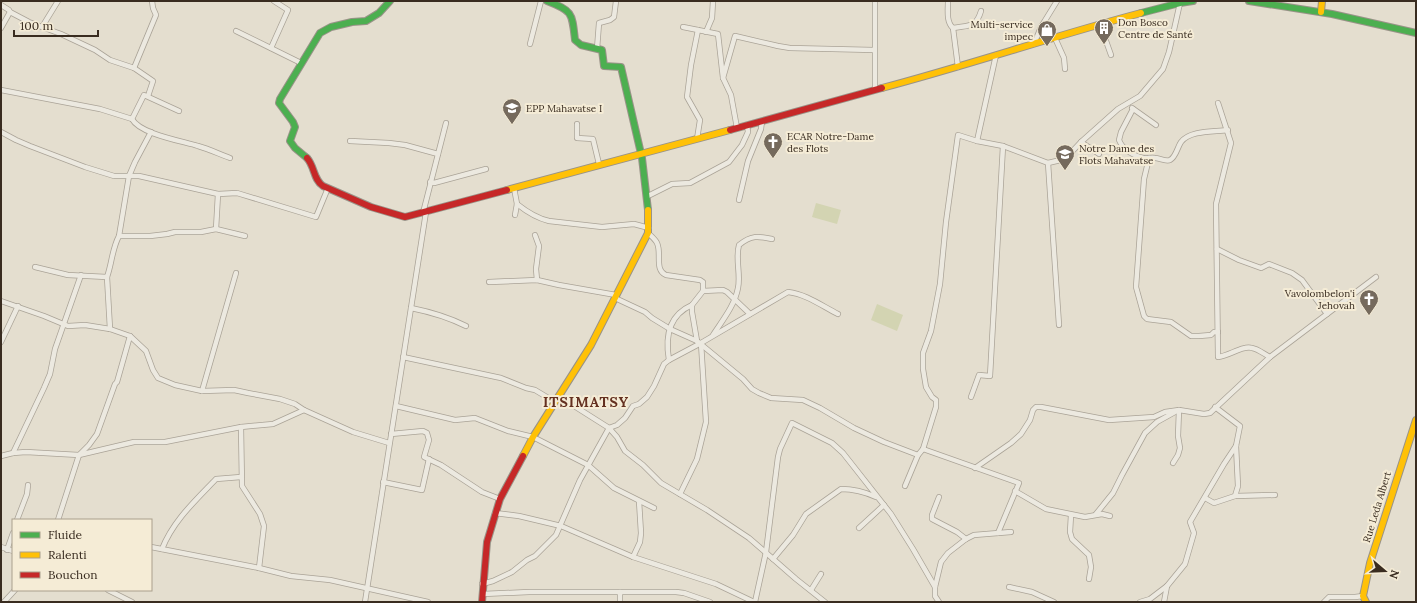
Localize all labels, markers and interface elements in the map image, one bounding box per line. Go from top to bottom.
scale bar [14,12,98,38]
place label: Don Bosco Centre de Santé [1118,16,1193,41]
building icon: Don Bosco Centre de Santé [1093,17,1115,45]
text: 100 m [20,18,53,33]
place label: Multi-service impec [971,18,1034,43]
shop icon: Multi-service impec [1036,19,1058,47]
school or university icon: EPP Mahavatse I [501,97,523,125]
place label: EPP Mahavatse I [526,102,602,115]
place label: ECAR Notre-Dame des Flots [787,130,874,155]
church icon: ECAR Notre-Dame des Flots [762,131,784,159]
place label: Notre Dame des Flots Mahavatse [1079,142,1155,167]
school or university icon: Notre Dame des Flots Mahavatse [1054,143,1076,171]
place label: Vavolombelon'i Jehovah [1284,287,1355,312]
church icon: Vavolombelon'i Jehovah [1358,288,1380,316]
district label: ITSIMATSY [543,393,629,411]
street label: Rue Leda Albert [1360,470,1394,544]
legend [12,519,152,591]
text: Fluide [48,527,83,542]
text: Ralenti [48,547,87,562]
north arrow [1365,551,1405,591]
text: Bouchon [48,567,98,582]
text: N [1386,568,1402,581]

